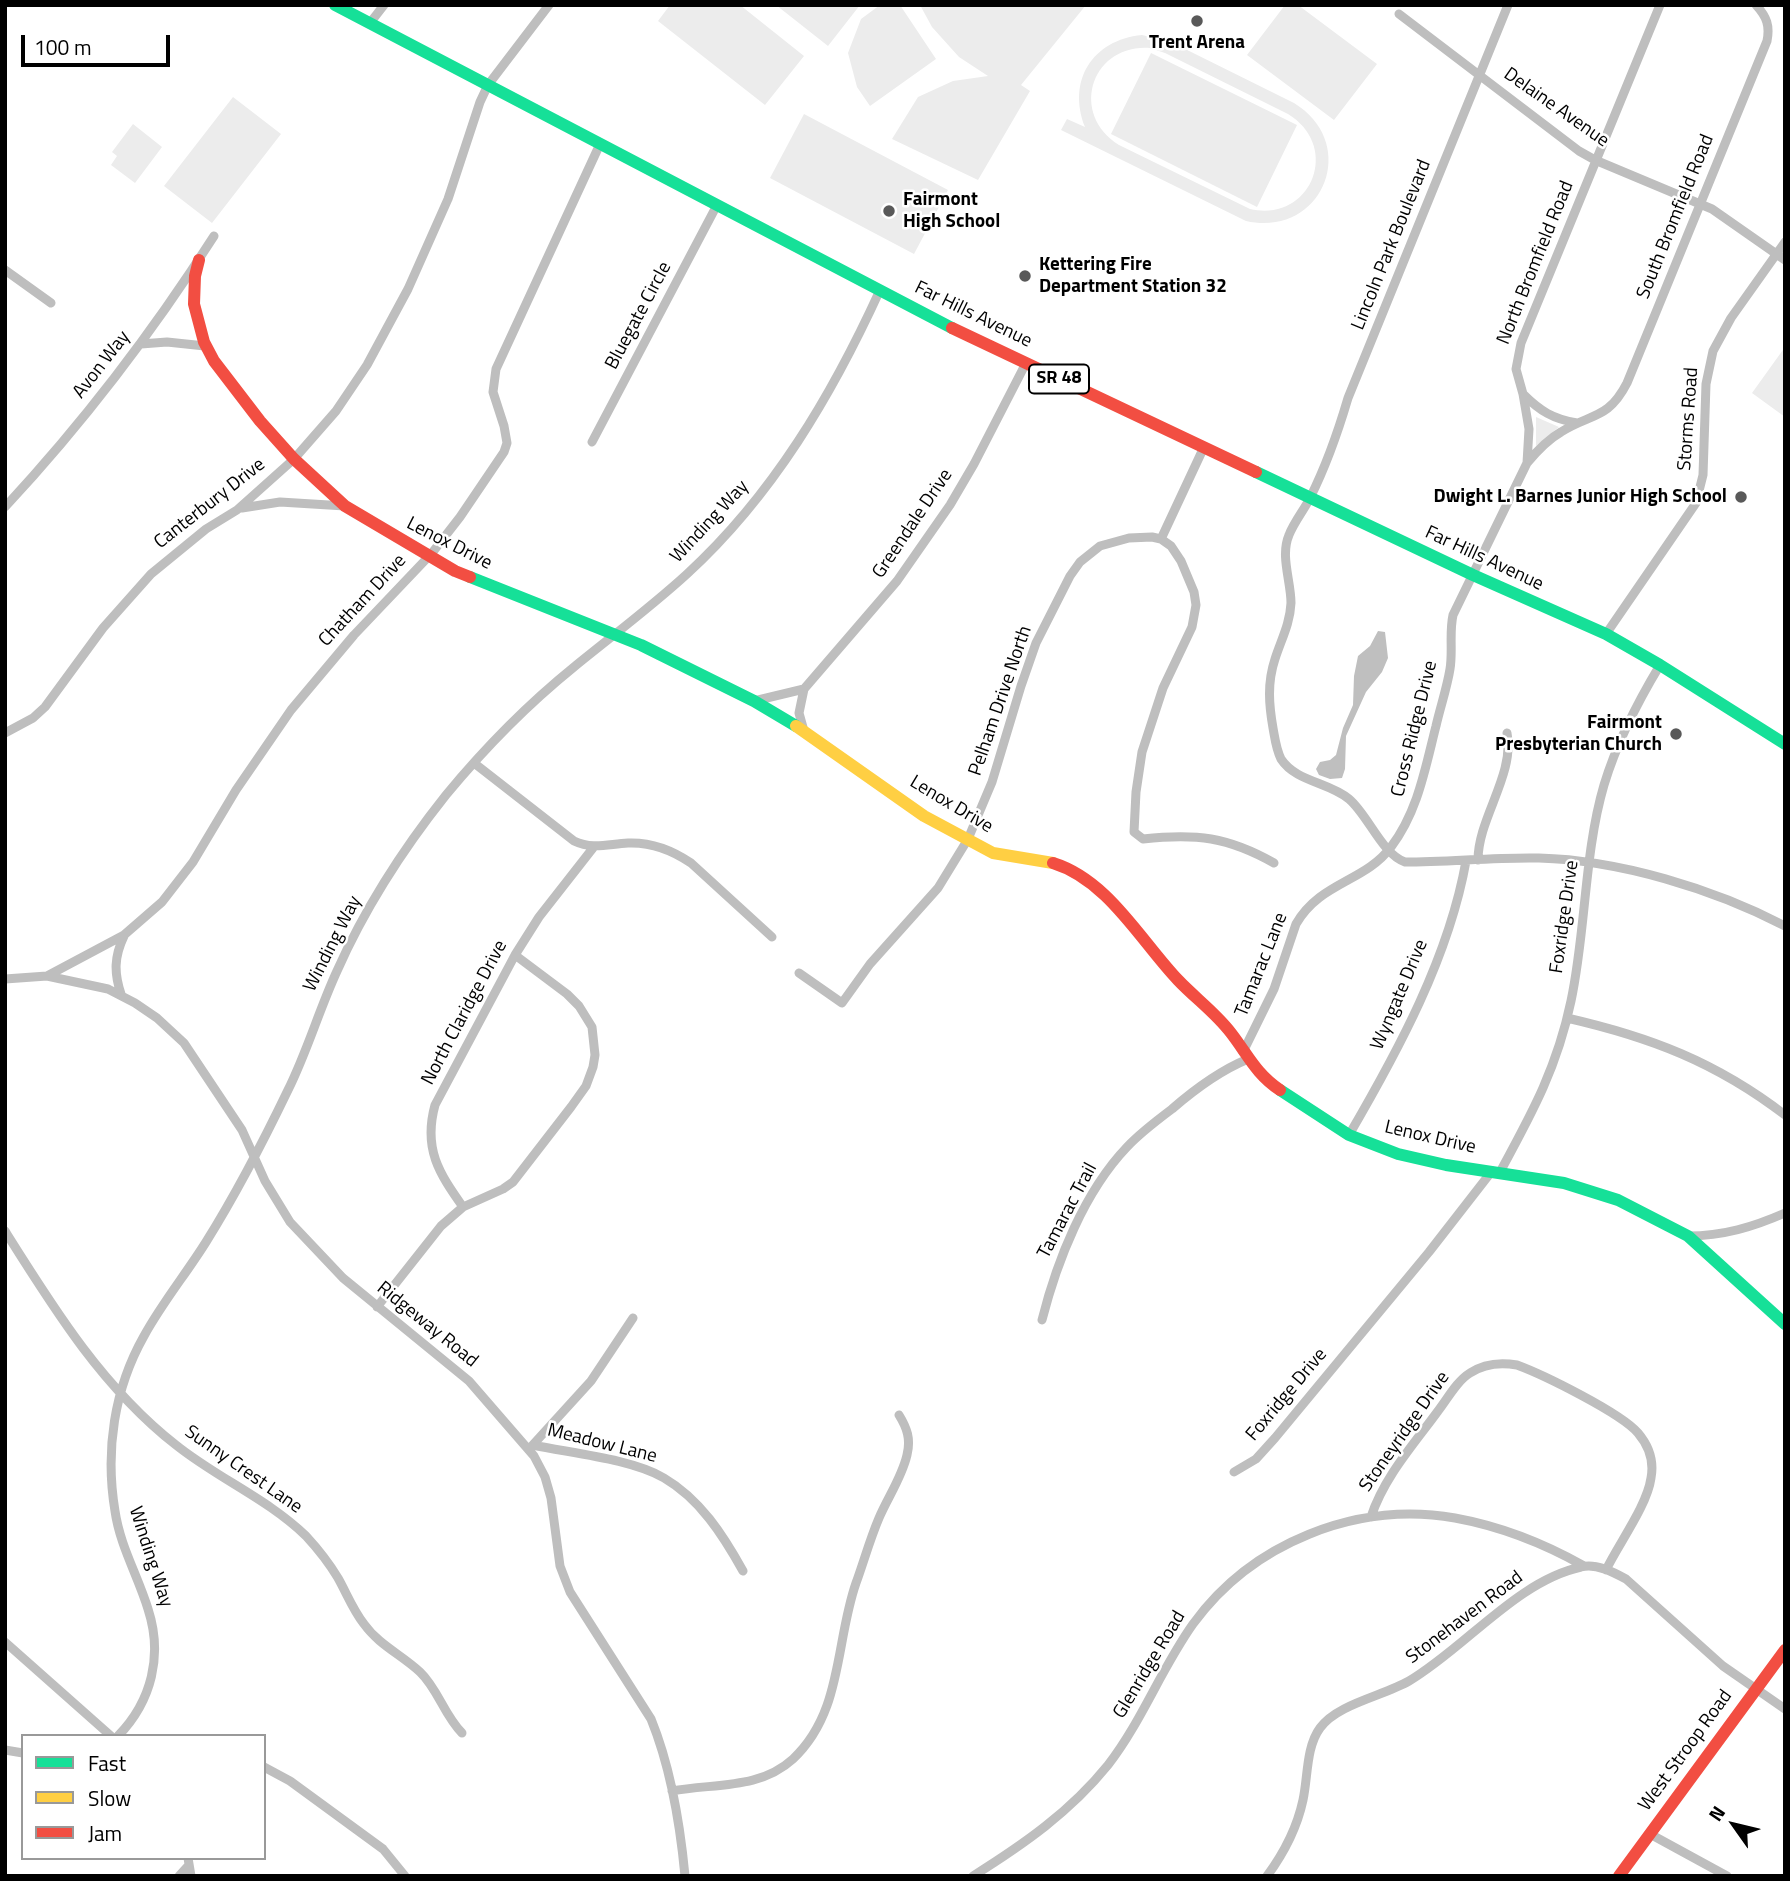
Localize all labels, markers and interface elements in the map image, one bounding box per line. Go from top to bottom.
marker: Trent Arena [1189,13,1205,29]
scale bar [24,21,173,65]
text: 100 m [34,31,91,63]
place label: Trent Arena [1149,32,1245,54]
street label: Delaine Avenue [1499,63,1613,153]
street label: South Bromfield Road [1633,131,1719,303]
street label: Lincoln Park Boulevard [1347,157,1437,333]
street label: North Bromfield Road [1493,178,1579,348]
place label: Fairmont High School [903,189,1000,233]
marker: Fairmont High School [881,203,897,219]
place label: Kettering Fire Department Station 32 [1039,254,1227,298]
street label: Bluegate Circle [601,258,677,374]
marker: Kettering Fire Department Station 32 [1017,268,1033,284]
street label: Far Hills Avenue [911,277,1035,353]
street label: Avon Way [69,327,135,403]
road number: SR 48 [1029,365,1089,394]
street label: Storms Road [1674,367,1704,471]
street label: Canterbury Drive [150,454,270,554]
street label: Greendale Drive [868,465,958,583]
street label: Winding Way [666,476,754,568]
place label: Dwight L. Barnes Junior High School [1434,486,1727,508]
marker: Dwight L. Barnes Junior High School [1733,489,1749,505]
street label: Lenox Drive [402,513,496,575]
street label: Far Hills Avenue [1421,522,1547,596]
street label: Chatham Drive [314,550,412,652]
street label: Pelham Drive North [965,623,1037,779]
street label: Cross Ridge Drive [1387,659,1443,799]
place label: Fairmont Presbyterian Church [1495,712,1662,756]
marker: Fairmont Presbyterian Church [1668,726,1684,742]
street label: Lenox Drive [905,771,997,839]
street label: Foxridge Drive [1546,859,1584,975]
street label: Winding Way [299,892,367,996]
street label: Tamarac Lane [1231,910,1293,1020]
street label: Wyngate Drive [1367,936,1433,1054]
street label: North Claridge Drive [417,937,513,1089]
street label: Lenox Drive [1382,1116,1478,1160]
street label: Tamarac Trail [1033,1159,1103,1263]
street label: Ridgeway Road [372,1277,482,1373]
street label: Foxridge Drive [1242,1344,1332,1446]
street label: Stoneyridge Drive [1355,1368,1455,1496]
street label: Meadow Lane [545,1419,659,1469]
street label: Sunny Crest Lane [180,1421,306,1519]
street label: Winding Way [123,1504,177,1610]
street label: Stonehaven Road [1402,1567,1528,1669]
street label: Glenridge Road [1109,1607,1191,1723]
street label: West Stroop Road [1634,1686,1738,1816]
legend [21,1734,266,1860]
text: Fast [88,1747,126,1779]
text: Slow [88,1782,131,1814]
north arrow [1699,1790,1769,1860]
text: N [1700,1799,1732,1827]
text: Jam [88,1817,122,1849]

